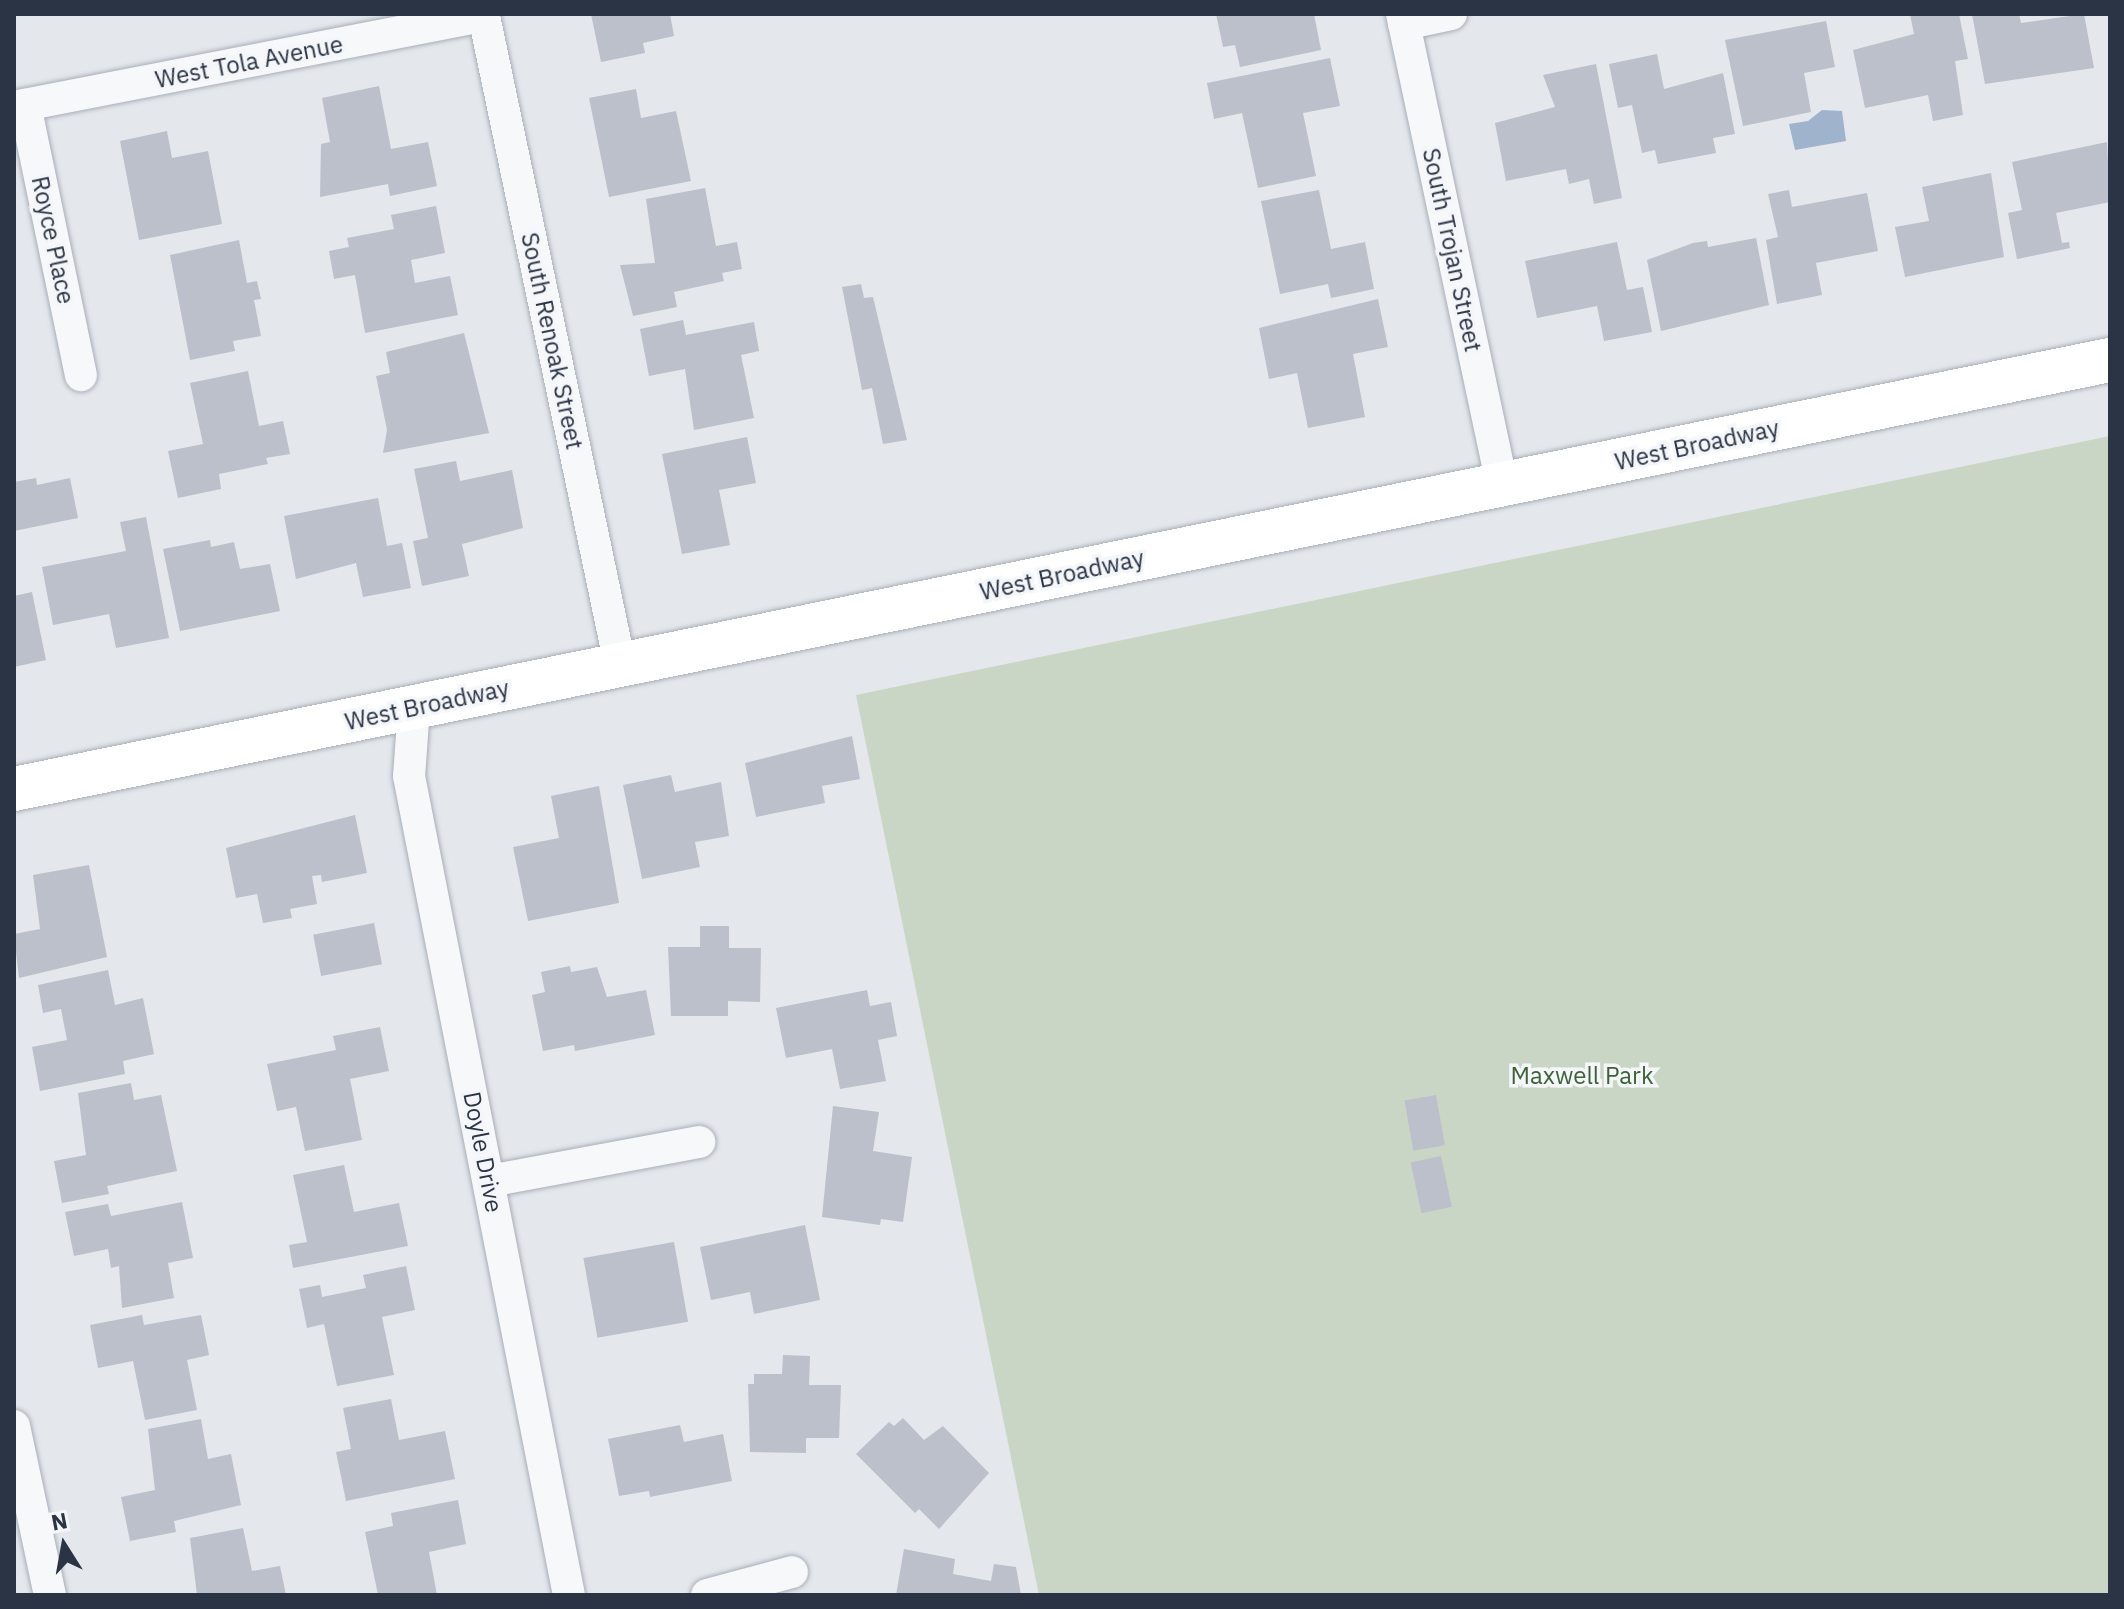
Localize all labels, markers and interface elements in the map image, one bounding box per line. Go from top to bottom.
street label: West Tola Avenue [153,30,345,94]
street label: South Trojan Street [1416,146,1488,354]
street label: Royce Place [25,173,81,307]
street label: South Renoak Street [515,230,589,452]
street label: West Broadway [1612,414,1782,476]
street label: West Broadway [977,544,1147,606]
street label: West Broadway [342,674,512,736]
park label: Maxwell Park [1510,1062,1654,1090]
street label: Doyle Drive [457,1089,509,1215]
north arrow [24,1505,104,1585]
text: N [49,1505,70,1537]

